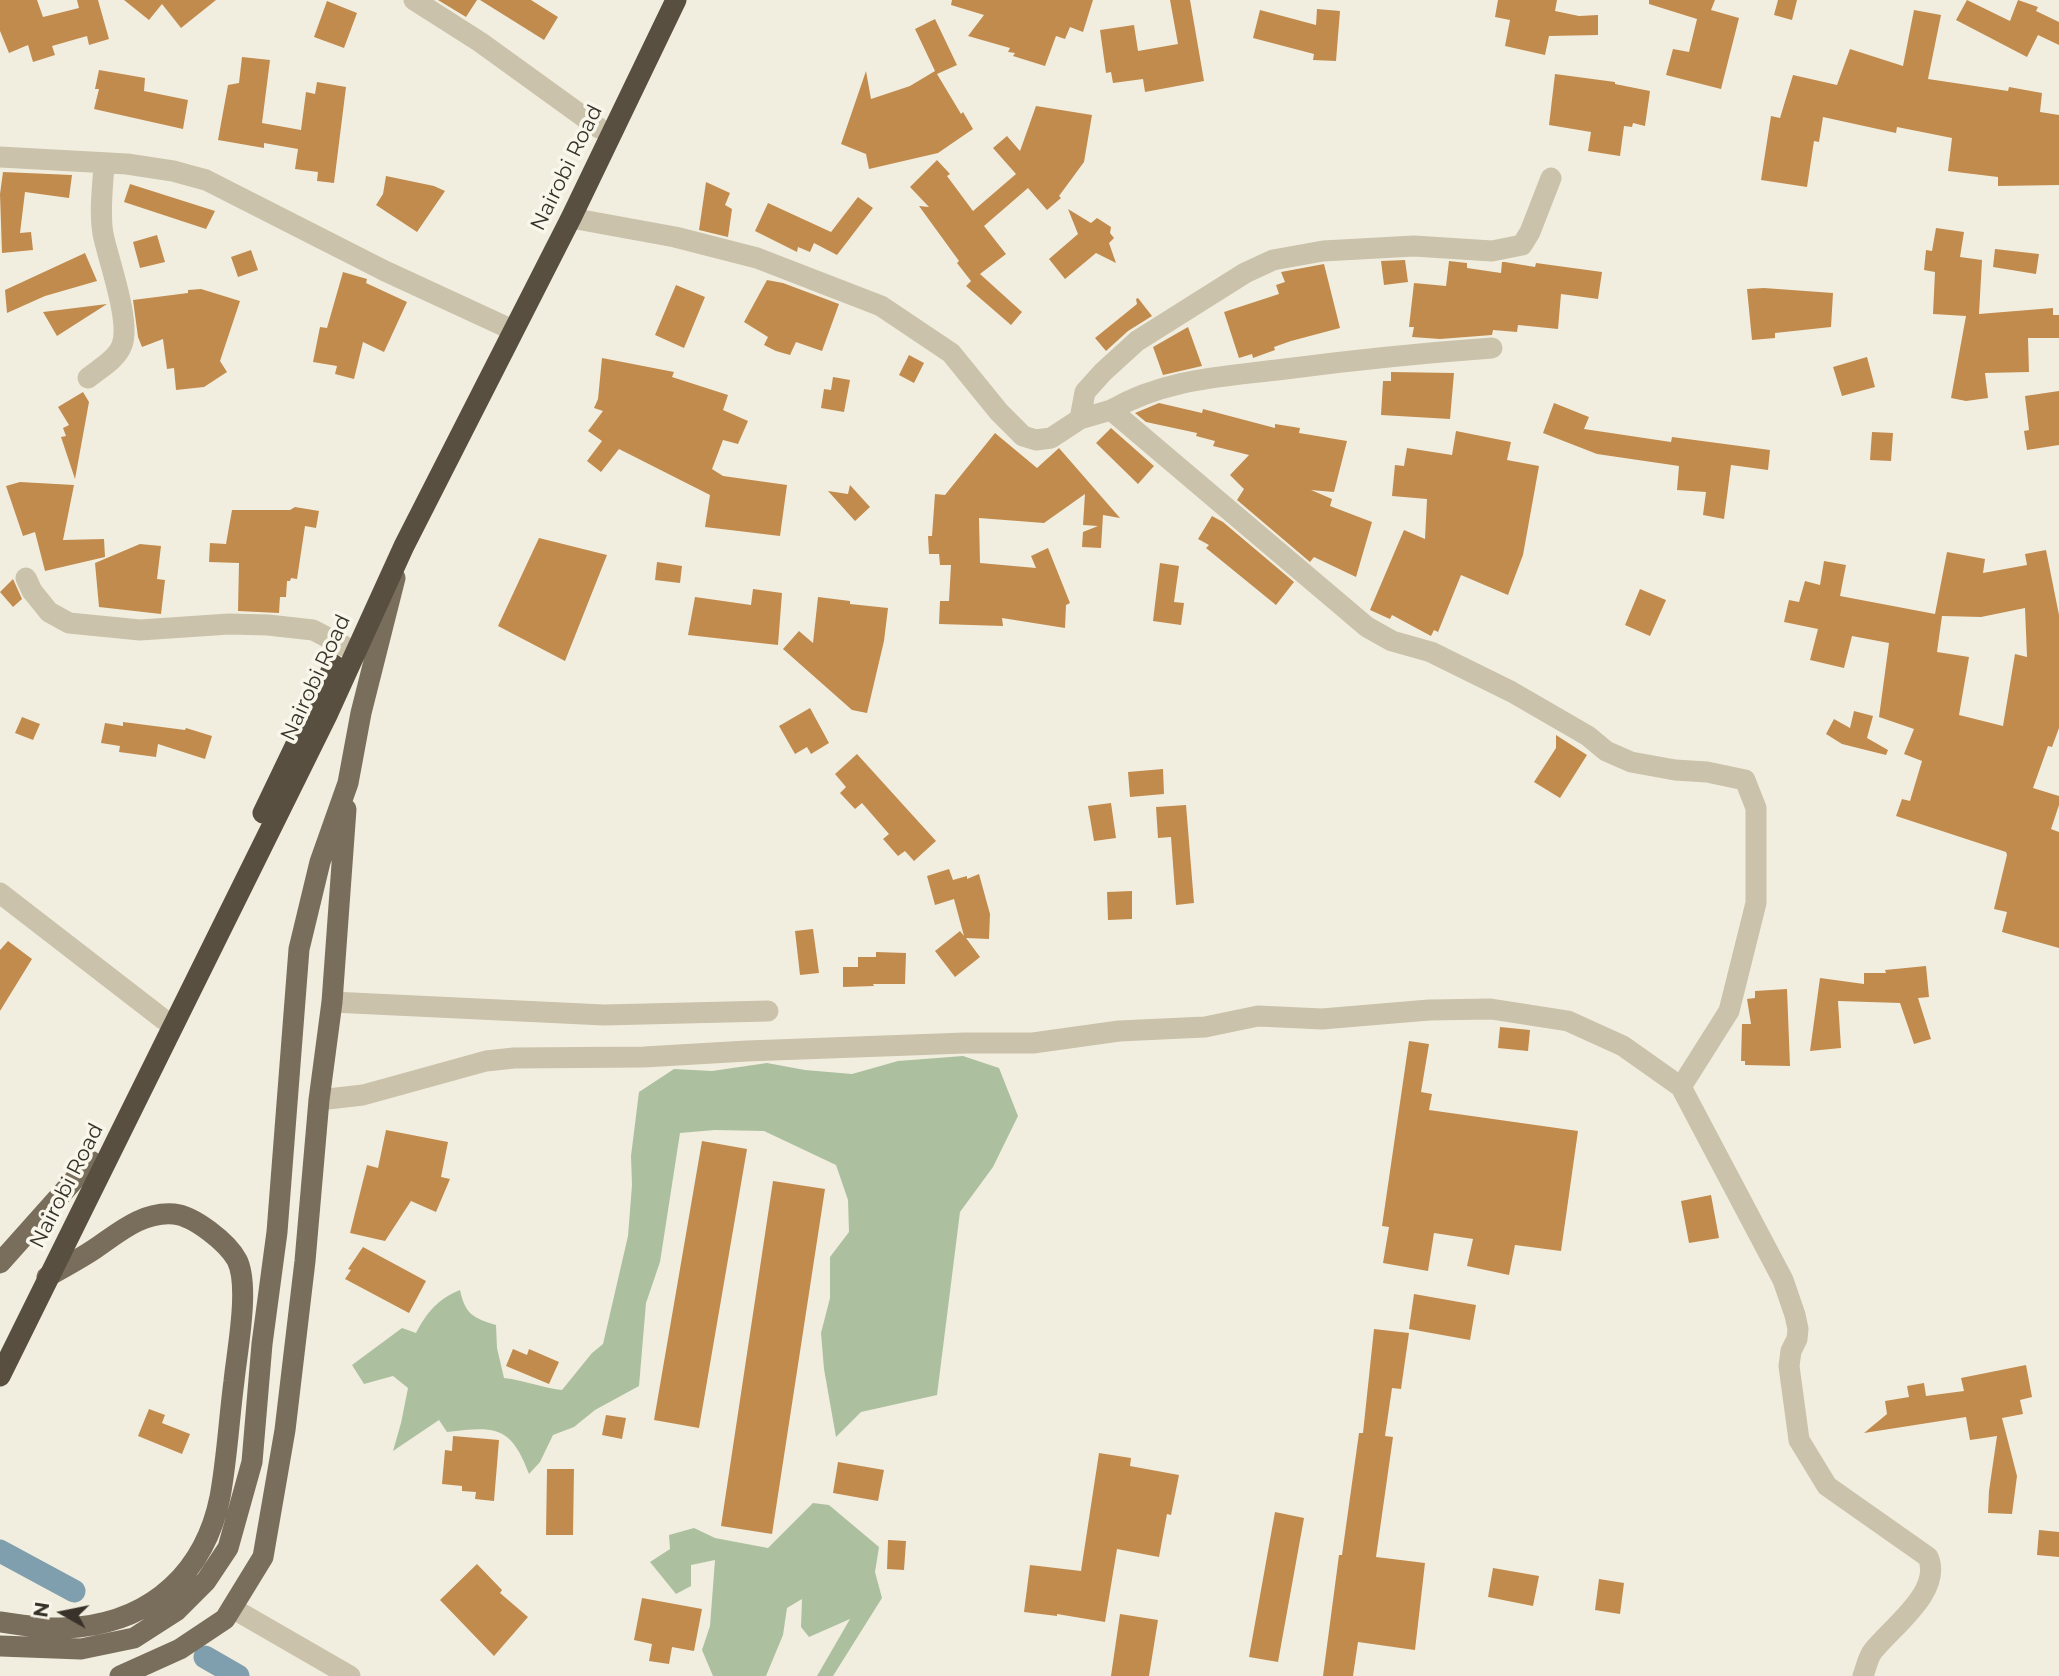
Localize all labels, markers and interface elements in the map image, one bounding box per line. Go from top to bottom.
street label: Nairobi Road [526,101,608,235]
street label: Nairobi Road [276,611,356,745]
street label: Nairobi Road [25,1119,109,1253]
north arrow [28,1578,98,1648]
text: N [29,1600,54,1619]

